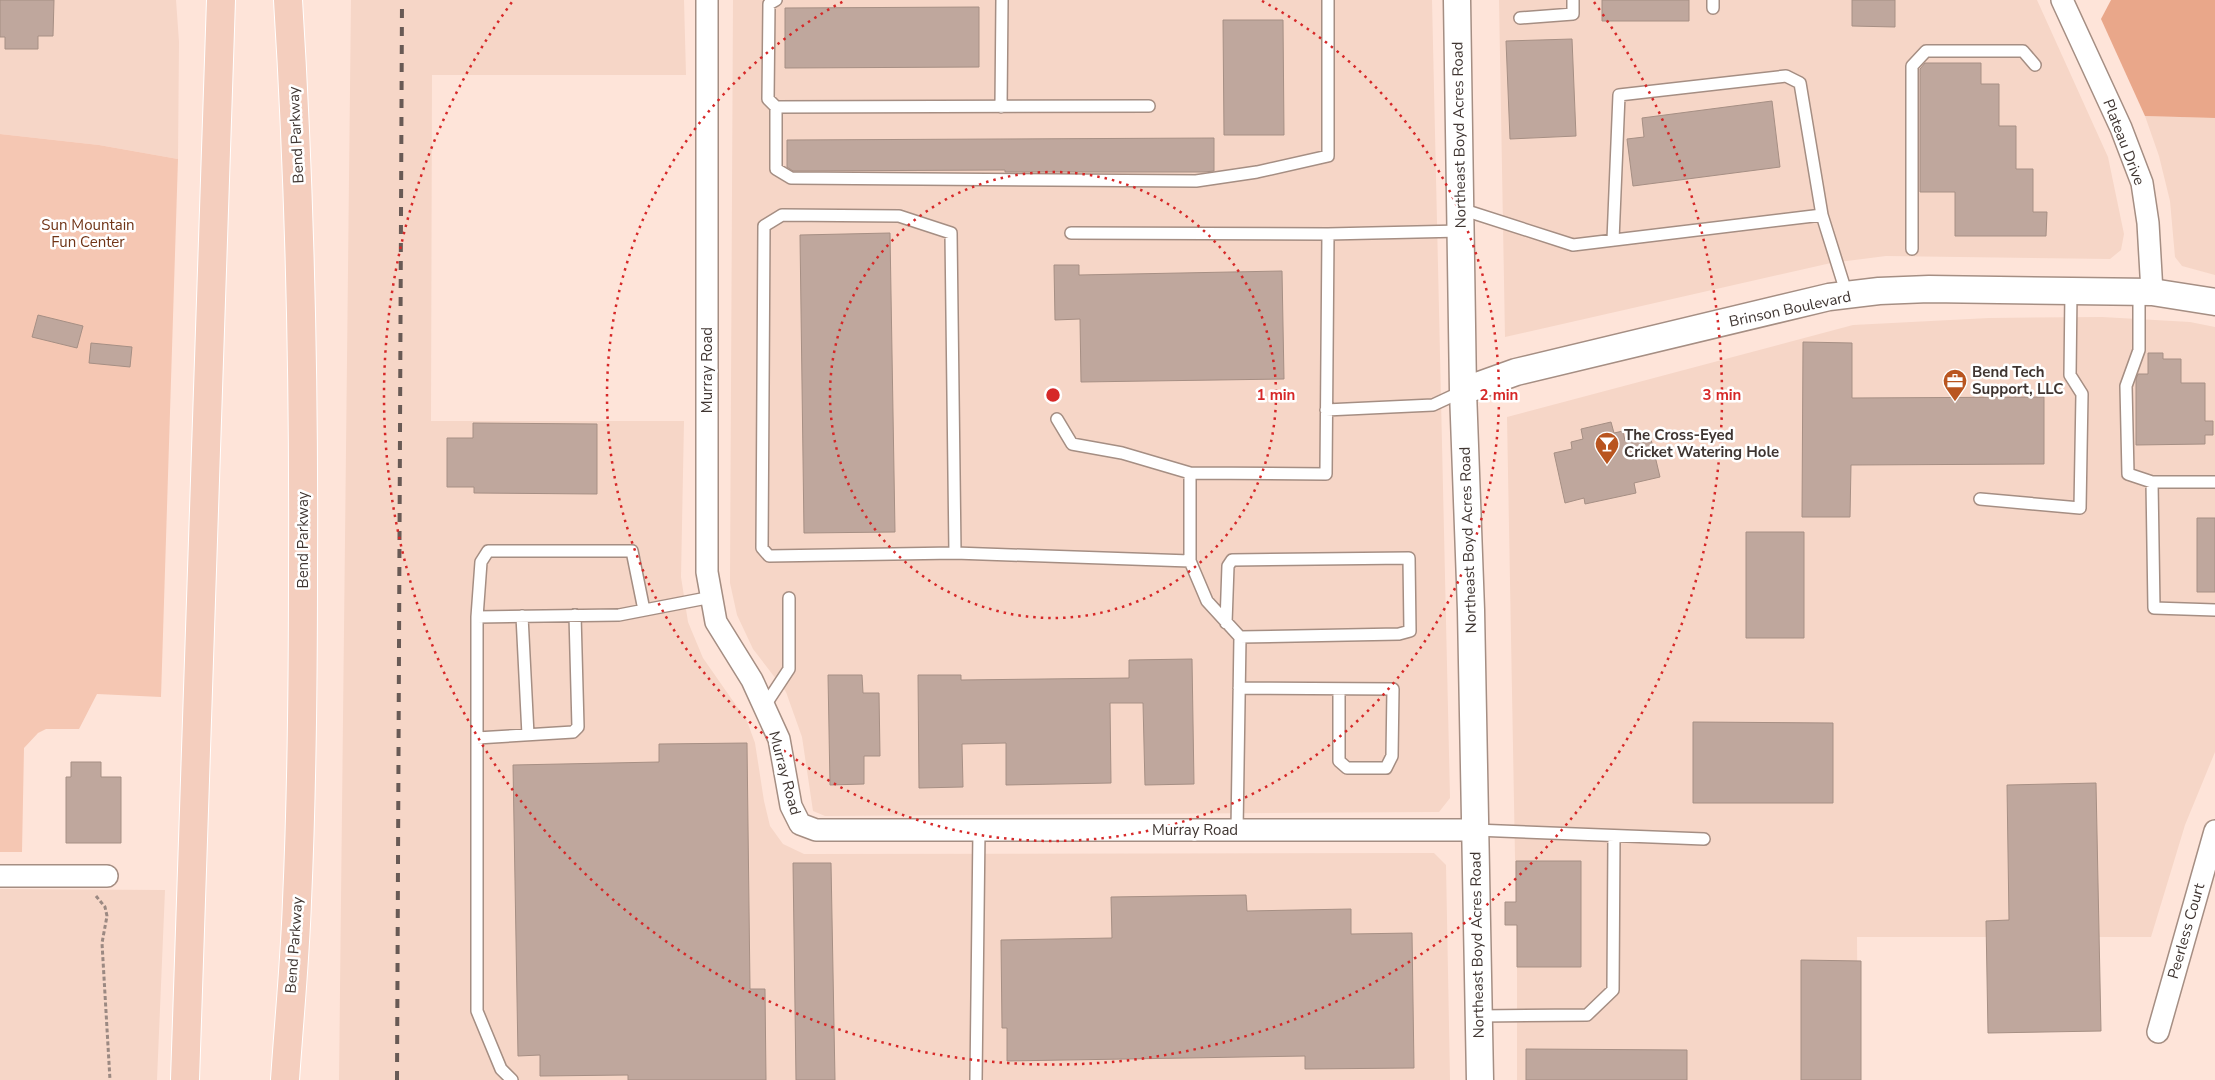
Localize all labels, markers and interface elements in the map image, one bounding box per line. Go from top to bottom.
street label: Northeast Boyd Acres Road [1447,41,1471,229]
street label: Bend Parkway [283,86,309,184]
street label: Plateau Drive [2098,96,2150,188]
park label: Sun Mountain Fun Center [41,215,135,252]
street label: Brinson Boulevard [1727,286,1853,332]
street label: Murray Road [697,327,717,413]
place label: Bend Tech Support, LLC [1972,362,2063,399]
office icon: Bend Tech Support, LLC [1942,368,1968,402]
text: 1 min [1257,385,1295,405]
text: 2 min [1480,385,1518,405]
text: 3 min [1703,385,1741,405]
centre of rings [1044,386,1062,404]
place label: The Cross-Eyed Cricket Watering Hole [1624,425,1779,462]
bar icon: The Cross-Eyed Cricket Watering Hole [1594,431,1620,465]
street label: Northeast Boyd Acres Road [1455,446,1481,634]
street label: Bend Parkway [293,491,313,589]
street label: Murray Road [764,729,806,817]
street label: Murray Road [1152,820,1238,840]
street label: Northeast Boyd Acres Road [1465,851,1489,1039]
street label: Peerless Court [2163,880,2209,981]
street label: Bend Parkway [281,896,307,994]

